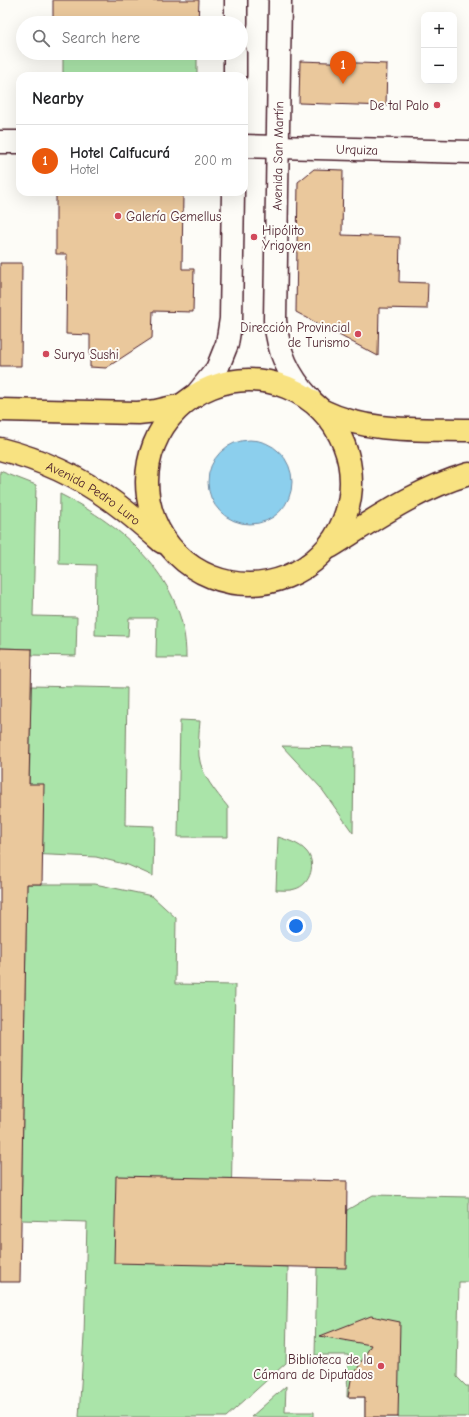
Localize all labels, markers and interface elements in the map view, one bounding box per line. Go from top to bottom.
map controls [421,12,457,84]
button: + [421,12,457,48]
search box [16,16,248,60]
icon: search [30,27,52,49]
text: Search here [62,29,140,47]
button: − [421,48,457,84]
pin: 1 [330,51,356,84]
text: Nearby [32,89,83,108]
place label: De tal Palo [370,98,429,113]
marker: De tal Palo [432,100,442,110]
street label: Avenida San Martín [270,101,286,211]
street label: Urquiza [336,141,378,157]
text: Hotel Calfucurá [70,144,170,162]
text: 1 [42,153,48,168]
text: 200 m [194,153,232,168]
text: Hotel [70,162,99,177]
place label: Galería Gemellus [126,209,221,224]
marker: Galería Gemellus [113,211,123,221]
place label: Hipólito Yrigoyen [262,223,311,253]
marker: Hipólito Yrigoyen [249,232,259,242]
place label: Dirección Provincial de Turismo [240,320,350,350]
marker: Dirección Provincial de Turismo [353,329,363,339]
place label: Surya Sushi [54,347,119,362]
marker: Surya Sushi [41,349,51,359]
street label: Avenida Pedro Luro [44,458,144,528]
your location [286,916,306,936]
place label: Biblioteca de la Cámara de Diputados [253,1352,373,1382]
marker: Biblioteca de la Cámara de Diputados [376,1361,386,1371]

